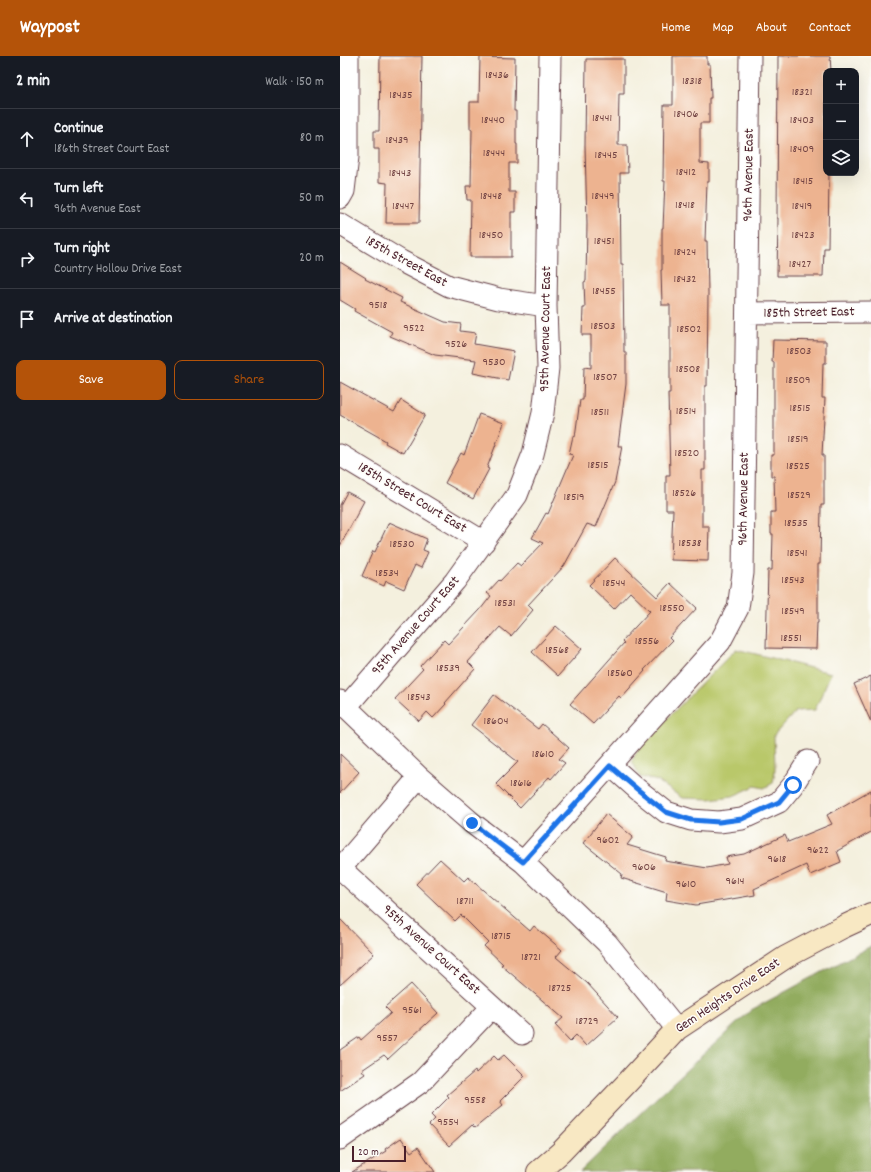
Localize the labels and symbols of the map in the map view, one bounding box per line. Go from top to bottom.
house number: 18436 [485,67,509,84]
house number: 18318 [682,73,702,90]
house number: 18321 [792,84,812,101]
house number: 18435 [389,87,413,104]
house number: 18406 [674,106,699,123]
house number: 18441 [592,110,612,127]
house number: 18440 [481,112,505,129]
house number: 18403 [790,112,814,129]
street label: 96th Avenue East [738,128,760,222]
house number: 18439 [385,132,409,149]
house number: 18409 [790,141,814,158]
house number: 18444 [483,145,505,162]
house number: 18445 [595,147,617,164]
house number: 18412 [676,164,696,181]
house number: 18443 [389,165,411,182]
house number: 18415 [793,173,813,190]
house number: 18448 [480,188,502,205]
house number: 18449 [592,188,614,205]
house number: 18418 [675,197,695,214]
house number: 18447 [392,198,414,215]
house number: 18419 [792,198,812,215]
house number: 18450 [479,227,503,244]
house number: 18423 [792,227,815,244]
street label: 185th Street East [361,231,451,293]
house number: 18451 [594,233,614,250]
house number: 18424 [674,244,696,261]
house number: 18427 [789,256,812,273]
street label: 95th Avenue Court East [535,266,557,392]
house number: 18432 [674,271,697,288]
house number: 18455 [592,283,616,300]
house number: 9518 [369,297,387,314]
street label: 185th Street East [763,302,855,324]
house number: 18503 [591,318,615,335]
house number: 9522 [403,320,425,337]
house number: 18502 [677,321,701,338]
house number: 9526 [445,336,467,353]
house number: 18503 [787,343,811,360]
house number: 9530 [483,354,505,371]
house number: 18508 [676,361,700,378]
house number: 18507 [593,369,617,386]
house number: 18509 [785,372,811,389]
house number: 18515 [789,400,811,417]
house number: 18514 [676,403,696,420]
house number: 18511 [591,404,609,421]
house number: 18519 [787,431,809,448]
house number: 18520 [675,445,699,462]
street label: 96th Avenue East [733,452,755,546]
house number: 18515 [587,457,609,474]
street label: 185th Street Court East [354,458,470,538]
house number: 18525 [786,458,810,475]
house number: 18526 [672,485,696,502]
house number: 18529 [787,487,811,504]
house number: 18519 [563,489,585,506]
house number: 18535 [784,515,808,532]
house number: 18538 [678,535,702,552]
house number: 18530 [390,536,414,553]
house number: 18541 [787,545,807,562]
house number: 18534 [375,565,399,582]
street label: 95th Avenue Court East [367,572,465,680]
house number: 18543 [781,572,805,589]
house number: 18544 [603,575,625,592]
house number: 18531 [495,595,515,612]
house number: 18550 [659,600,685,617]
house number: 18549 [781,603,805,620]
house number: 18551 [780,630,802,647]
house number: 18556 [635,633,659,650]
house number: 18568 [545,642,569,659]
house number: 18539 [436,660,460,677]
house number: 18560 [607,665,633,682]
house number: 18543 [407,689,431,706]
house number: 18604 [484,713,508,730]
house number: 18610 [532,746,554,763]
house number: 18616 [510,775,532,792]
route start [784,776,802,794]
route end [463,814,481,832]
house number: 9602 [596,832,620,849]
house number: 9622 [807,842,829,859]
house number: 9618 [768,851,787,868]
house number: 9606 [632,859,656,876]
house number: 9614 [726,873,745,890]
house number: 9610 [676,876,696,893]
house number: 18711 [456,893,474,910]
street label: 95th Avenue Court East [378,900,484,1000]
house number: 18715 [491,928,511,945]
house number: 18721 [521,949,541,966]
street label: Gem Heights Drive East [671,953,785,1039]
house number: 18725 [549,980,571,997]
house number: 9561 [402,1002,422,1019]
house number: 18729 [576,1013,598,1030]
house number: 9557 [376,1030,398,1047]
house number: 9558 [464,1092,486,1109]
house number: 9554 [437,1114,459,1131]
scale bar [352,1144,406,1163]

